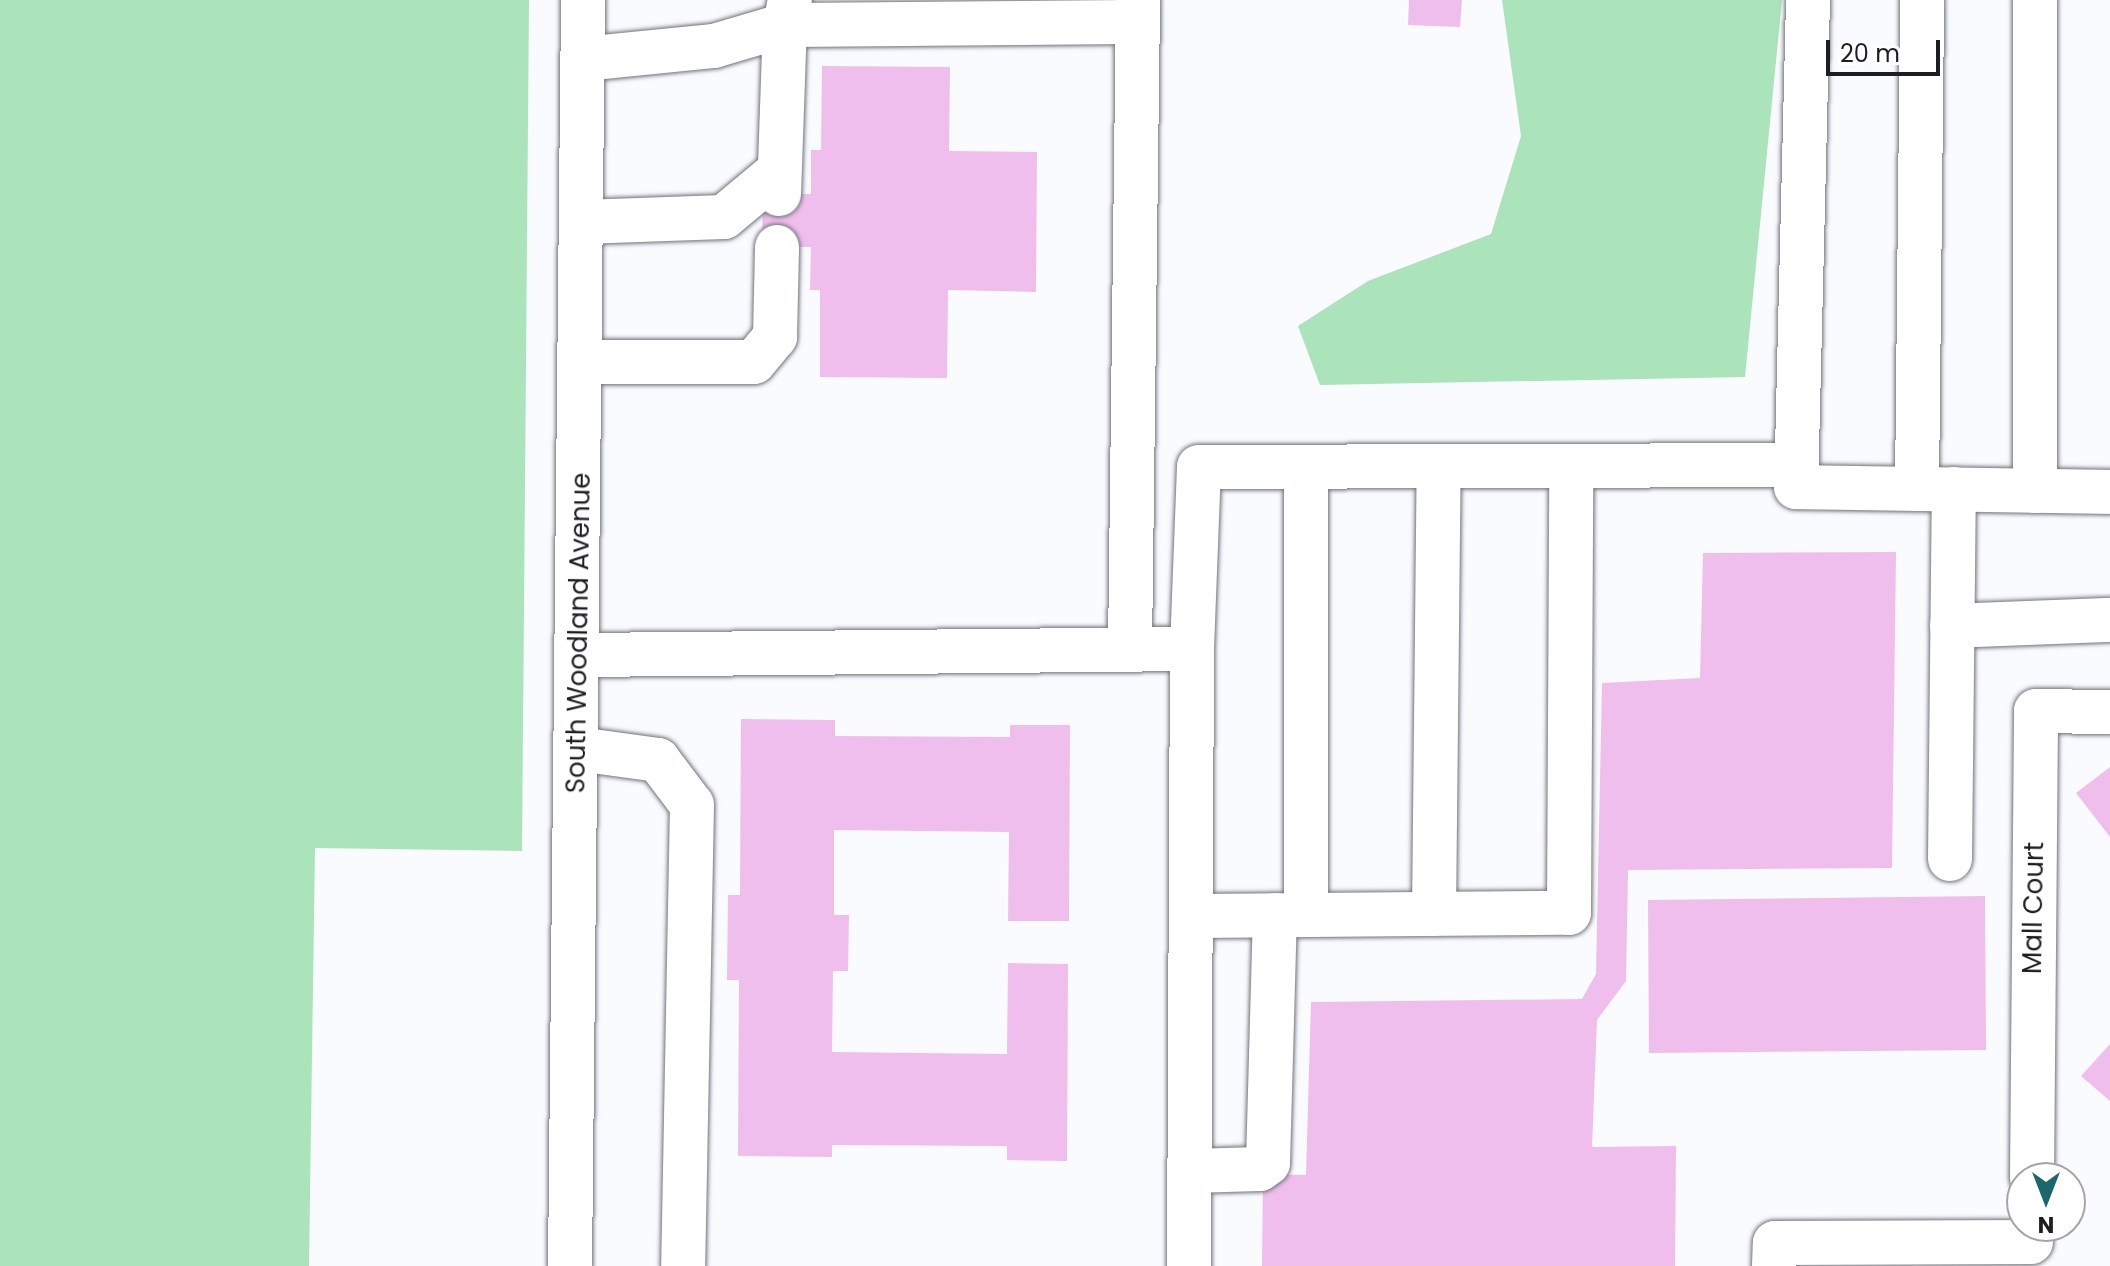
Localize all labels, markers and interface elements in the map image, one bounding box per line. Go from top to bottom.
scale bar [1830,24,1944,74]
text: 20 m [1840,37,1900,70]
street label: South Woodland Avenue [561,472,597,794]
street label: Mall Court [2017,842,2051,974]
north arrow [2006,1162,2086,1242]
text: N [2038,1209,2054,1240]

